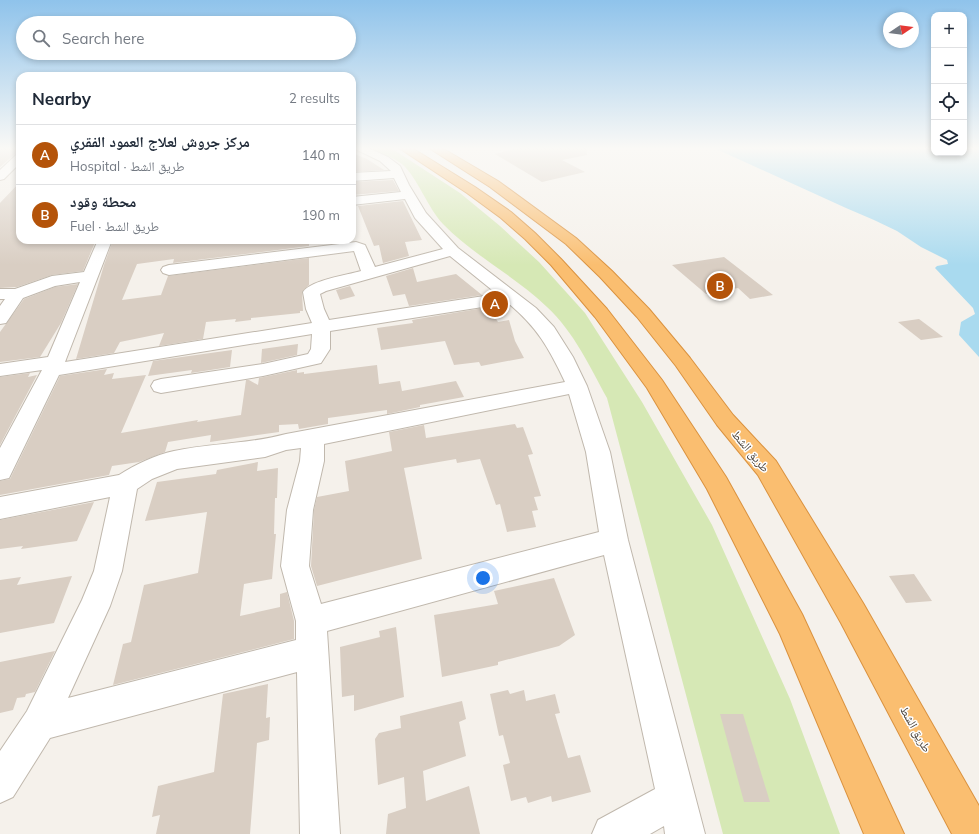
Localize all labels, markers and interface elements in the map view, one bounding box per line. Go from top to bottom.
north arrow [883,12,919,48]
map controls [931,12,967,156]
button: + [931,12,967,48]
search box [16,16,356,60]
icon: search [30,27,52,49]
text: Search here [62,29,144,48]
button: − [931,48,967,84]
button: locate [931,84,967,120]
text: Nearby [32,88,91,109]
text: 2 results [289,90,340,106]
button: layers [931,120,967,156]
text: مركز جروش لعلاج العمود الفقري [70,132,250,151]
text: A [40,147,50,163]
text: 140 m [302,147,340,163]
text: Hospital · طريق الشط [70,158,185,174]
text: محطة وقود [70,192,136,211]
text: B [41,207,49,223]
text: 190 m [302,207,340,223]
text: Fuel · طريق الشط [70,218,159,234]
pin: B [707,271,733,301]
pin: A [482,289,508,319]
street label: طريق الشط [729,427,773,475]
your location [473,568,493,588]
street label: طريق الشط [897,703,935,755]

